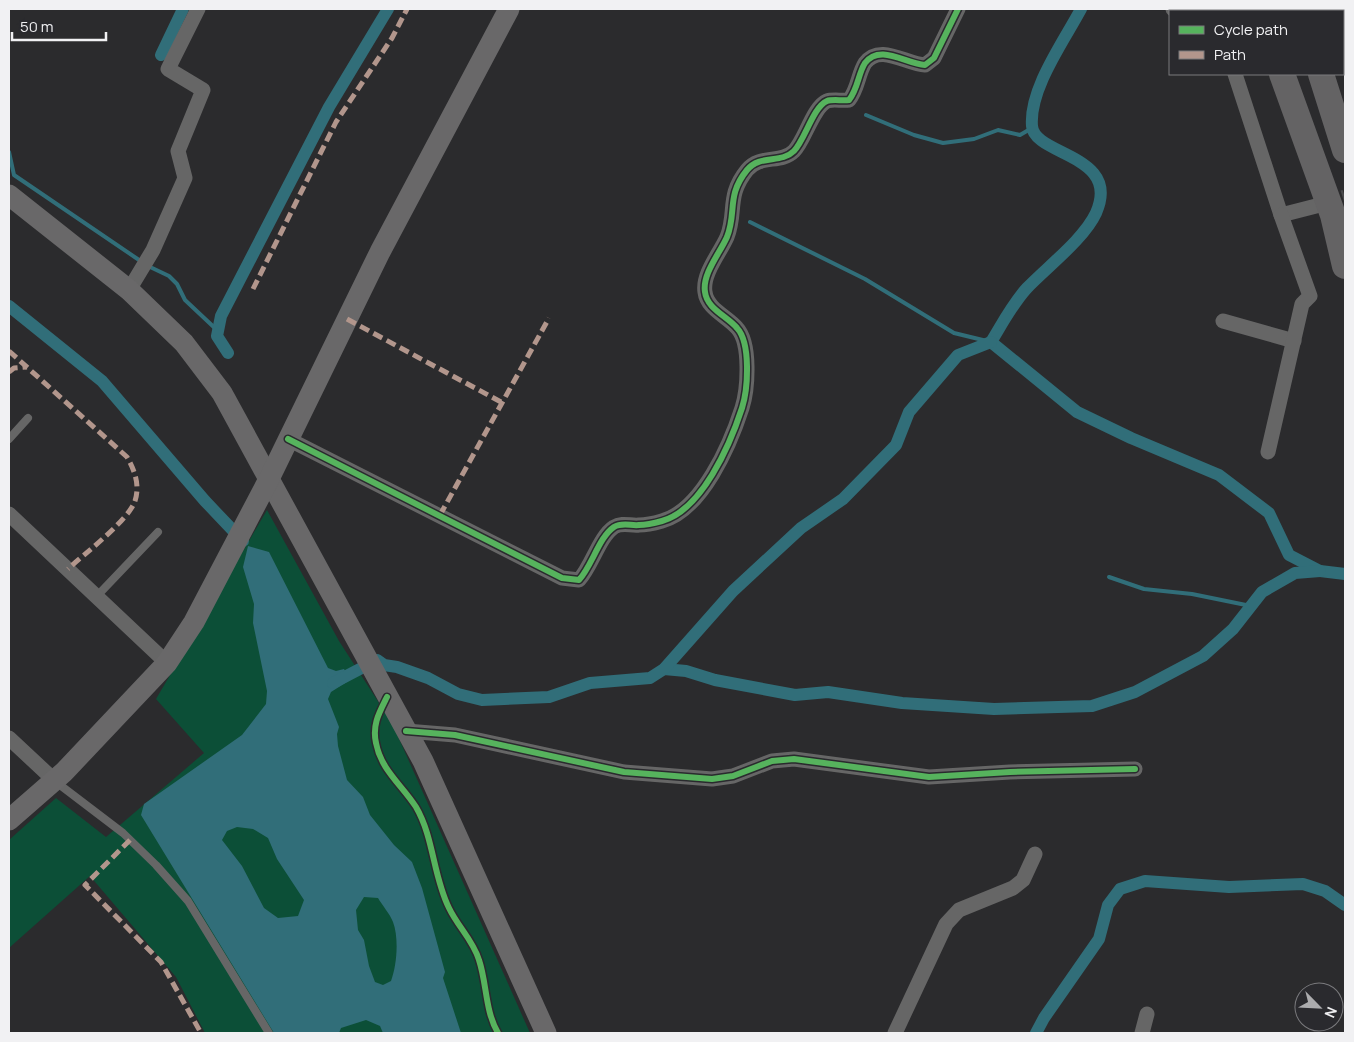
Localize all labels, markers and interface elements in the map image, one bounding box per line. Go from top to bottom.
scale bar [12,10,106,42]
legend [1169,10,1344,75]
text: 50 m [20,16,54,37]
text: Cycle path [1214,19,1288,40]
text: Path [1214,44,1246,65]
north arrow [1294,982,1344,1032]
text: N [1321,1004,1342,1021]

